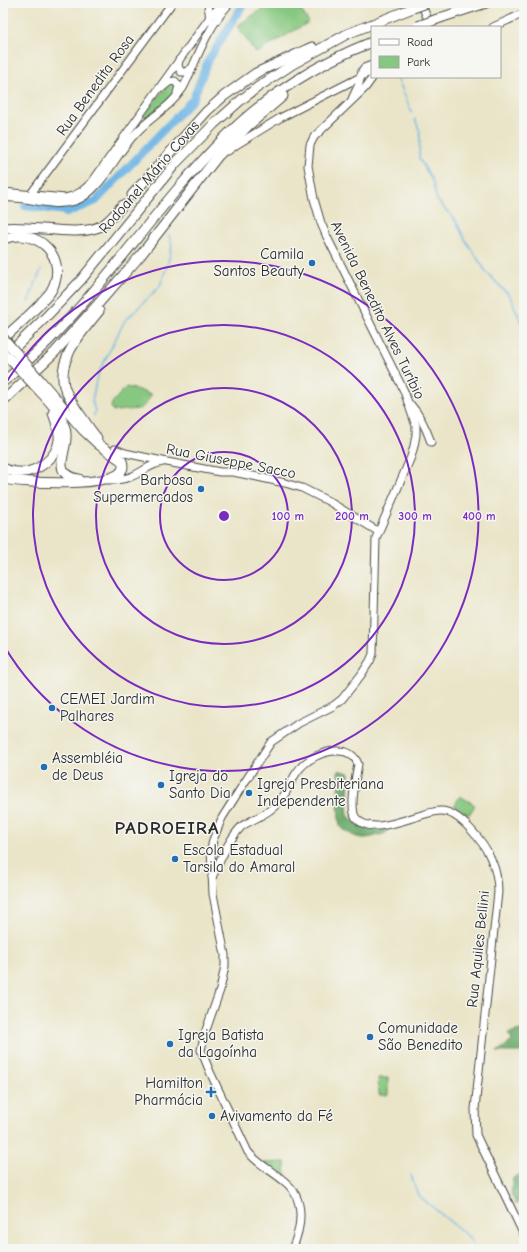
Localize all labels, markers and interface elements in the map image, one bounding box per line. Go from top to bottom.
legend [371,26,501,78]
street label: Rua Benedita Rosa [52,31,138,139]
text: Road [407,35,433,49]
text: Park [407,55,430,69]
street label: Rodoanel Mário Covas [95,117,203,237]
street label: Avenida Benedito Alves Turíbio [327,218,429,402]
place label: Camila Santos Beauty [214,245,304,280]
marker: Camila Santos Beauty [307,258,317,268]
street label: Rua Giuseppe Sacco [165,440,297,482]
place label: Barbosa Supermercados [93,471,193,506]
marker: Barbosa Supermercados [196,484,206,494]
centre of rings [217,509,231,523]
text: 100 m [272,509,304,523]
text: 200 m [335,509,369,523]
text: 300 m [398,509,432,523]
text: 400 m [462,509,496,523]
place label: CEMEI Jardim Palhares [60,690,155,725]
marker: CEMEI Jardim Palhares [47,703,57,713]
place label: Assembléia de Deus [52,749,123,784]
marker: Assembléia de Deus [39,762,49,772]
place label: Igreja do Santo Dia [169,767,231,802]
place label: Igreja Presbiteriana Independente [257,775,384,810]
marker: Igreja do Santo Dia [156,780,166,790]
marker: Igreja Presbiteriana Independente [244,788,254,798]
district label: PADROEIRA [115,817,219,839]
place label: Escola Estadual Tarsila do Amaral [183,841,295,876]
marker: Escola Estadual Tarsila do Amaral [170,854,180,864]
street label: Rua Aquiles Bellini [463,890,493,1008]
place label: Comunidade São Benedito [378,1019,463,1054]
place label: Igreja Batista da Lagoínha [178,1026,264,1061]
marker: Comunidade São Benedito [365,1032,375,1042]
marker: Igreja Batista da Lagoínha [165,1039,175,1049]
place label: Hamilton Pharmácia [134,1074,203,1109]
marker: Hamilton Pharmácia [206,1087,216,1097]
place label: Avivamento da Fé [220,1107,334,1125]
marker: Avivamento da Fé [207,1111,217,1121]

